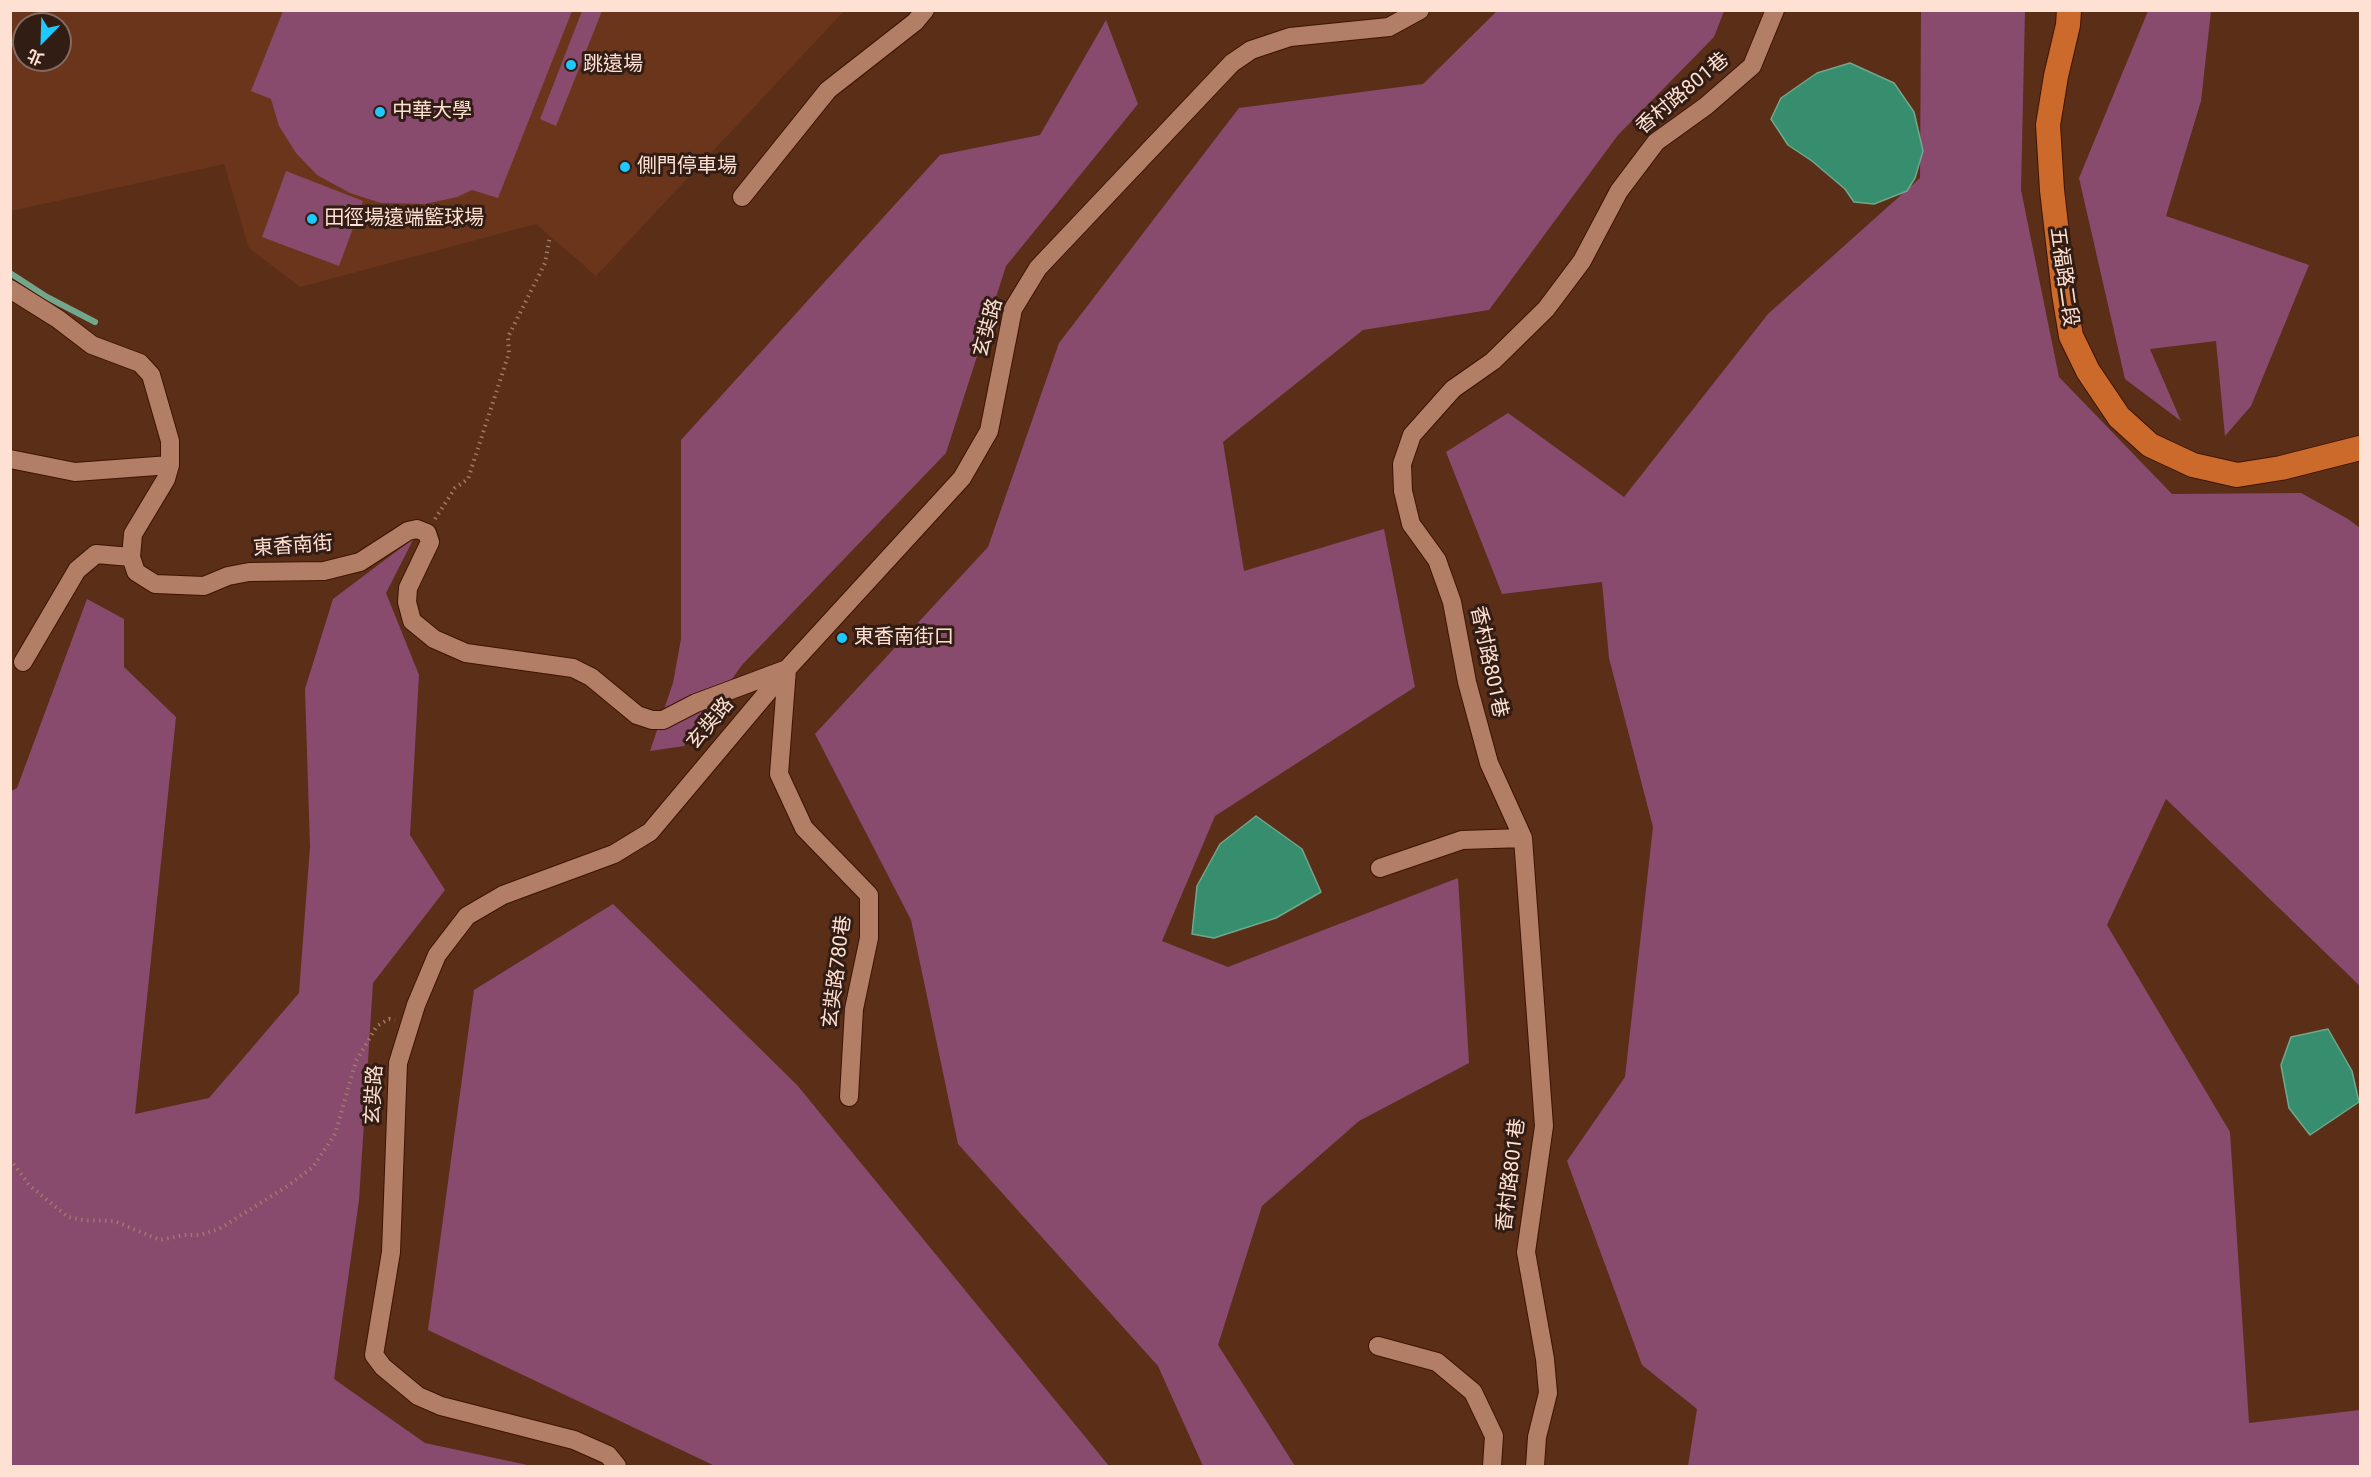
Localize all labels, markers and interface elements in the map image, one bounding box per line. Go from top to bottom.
north arrow [12,12,72,72]
text: 北 [24,45,47,69]
street label: 香村路801巷 [1632,48,1734,140]
place label: 跳遠場 [583,53,643,77]
marker: 跳遠場 [564,58,578,72]
place label: 中華大學 [392,100,472,124]
marker: 中華大學 [373,105,387,119]
place label: 側門停車場 [637,155,737,179]
marker: 側門停車場 [618,160,632,174]
place label: 田徑場遠端籃球場 [324,207,484,231]
marker: 田徑場遠端籃球場 [305,212,319,226]
street label: 五福路二段 [2044,226,2082,328]
street label: 玄奘路 [970,296,1008,360]
street label: 東香南街 [252,532,334,562]
street label: 香村路801巷 [1464,604,1512,720]
place label: 東香南街口 [854,626,954,650]
marker: 東香南街口 [835,631,849,645]
street label: 玄奘路 [683,693,739,755]
street label: 玄奘路780巷 [819,914,857,1030]
street label: 玄奘路 [361,1064,389,1126]
street label: 香村路801巷 [1493,1117,1531,1233]

